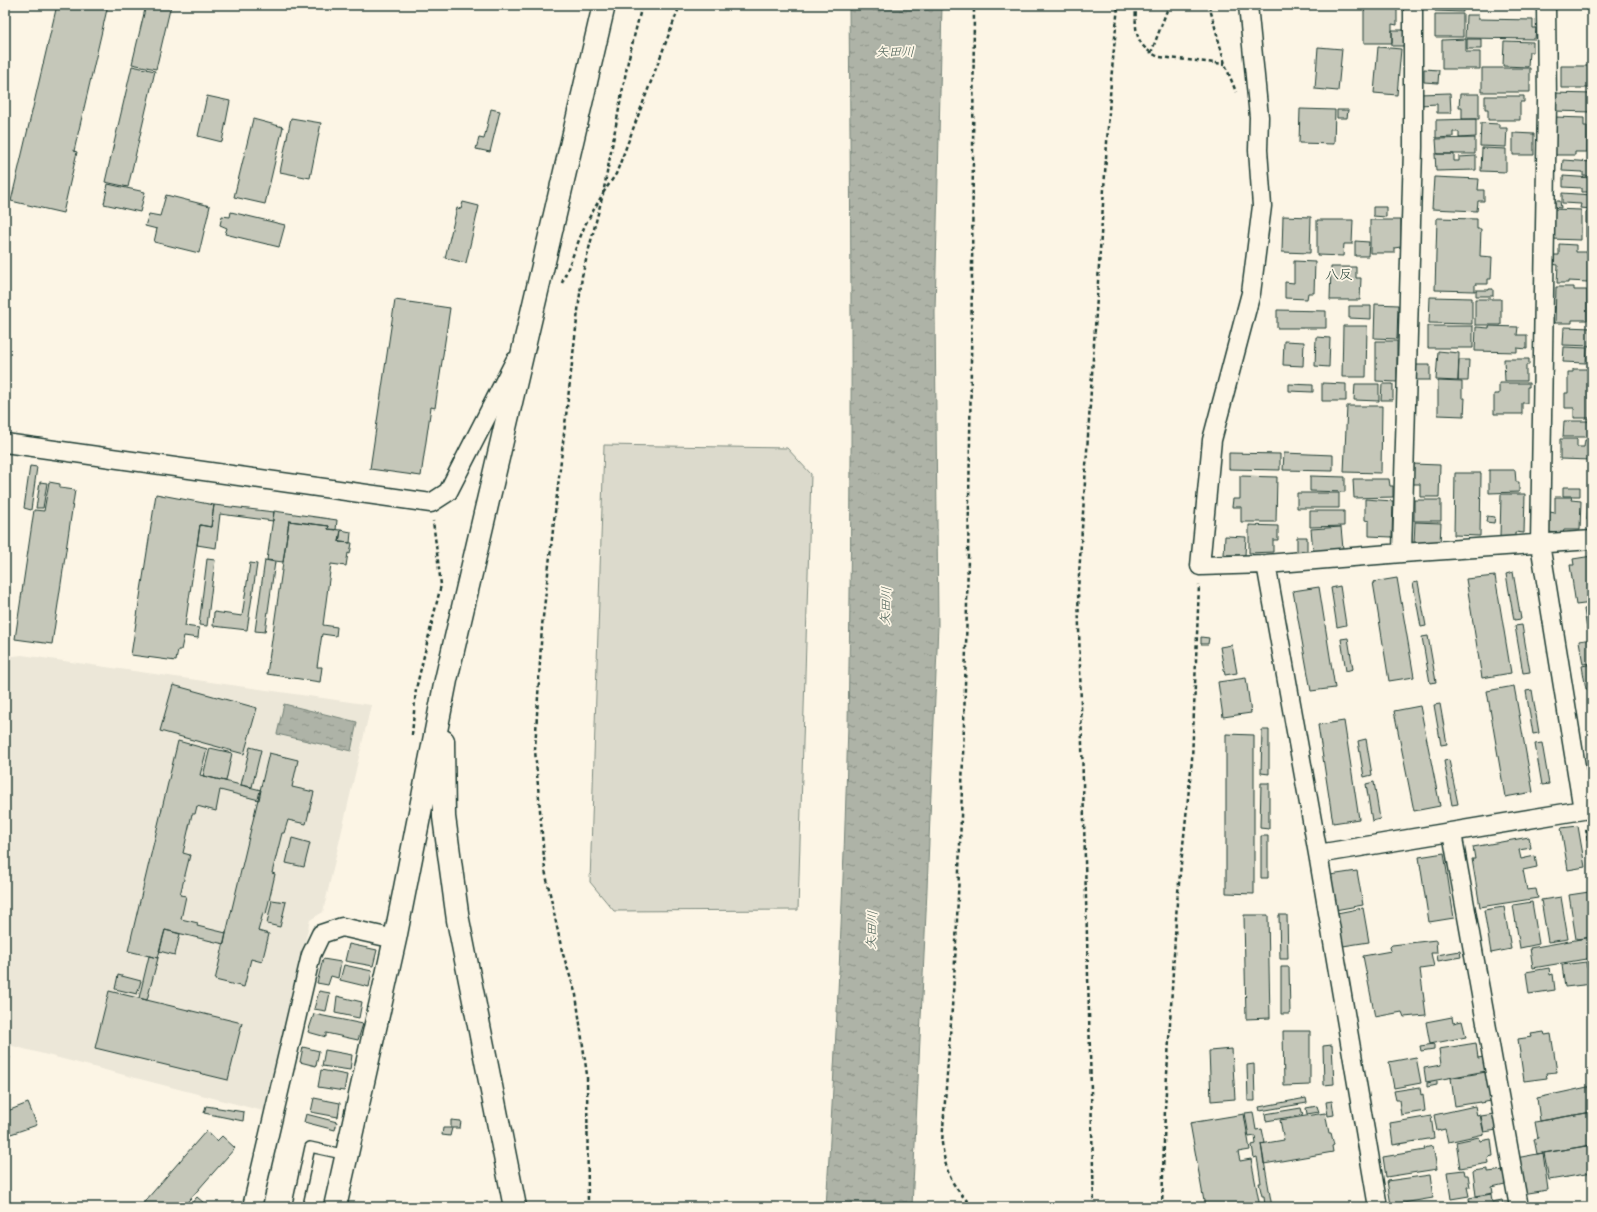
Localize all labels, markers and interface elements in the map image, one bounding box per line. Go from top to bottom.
water label: 矢田川 [875,43,915,61]
district label: 八反 [1325,265,1353,285]
water label: 矢田川 [876,586,896,626]
water label: 矢田川 [862,910,882,950]

